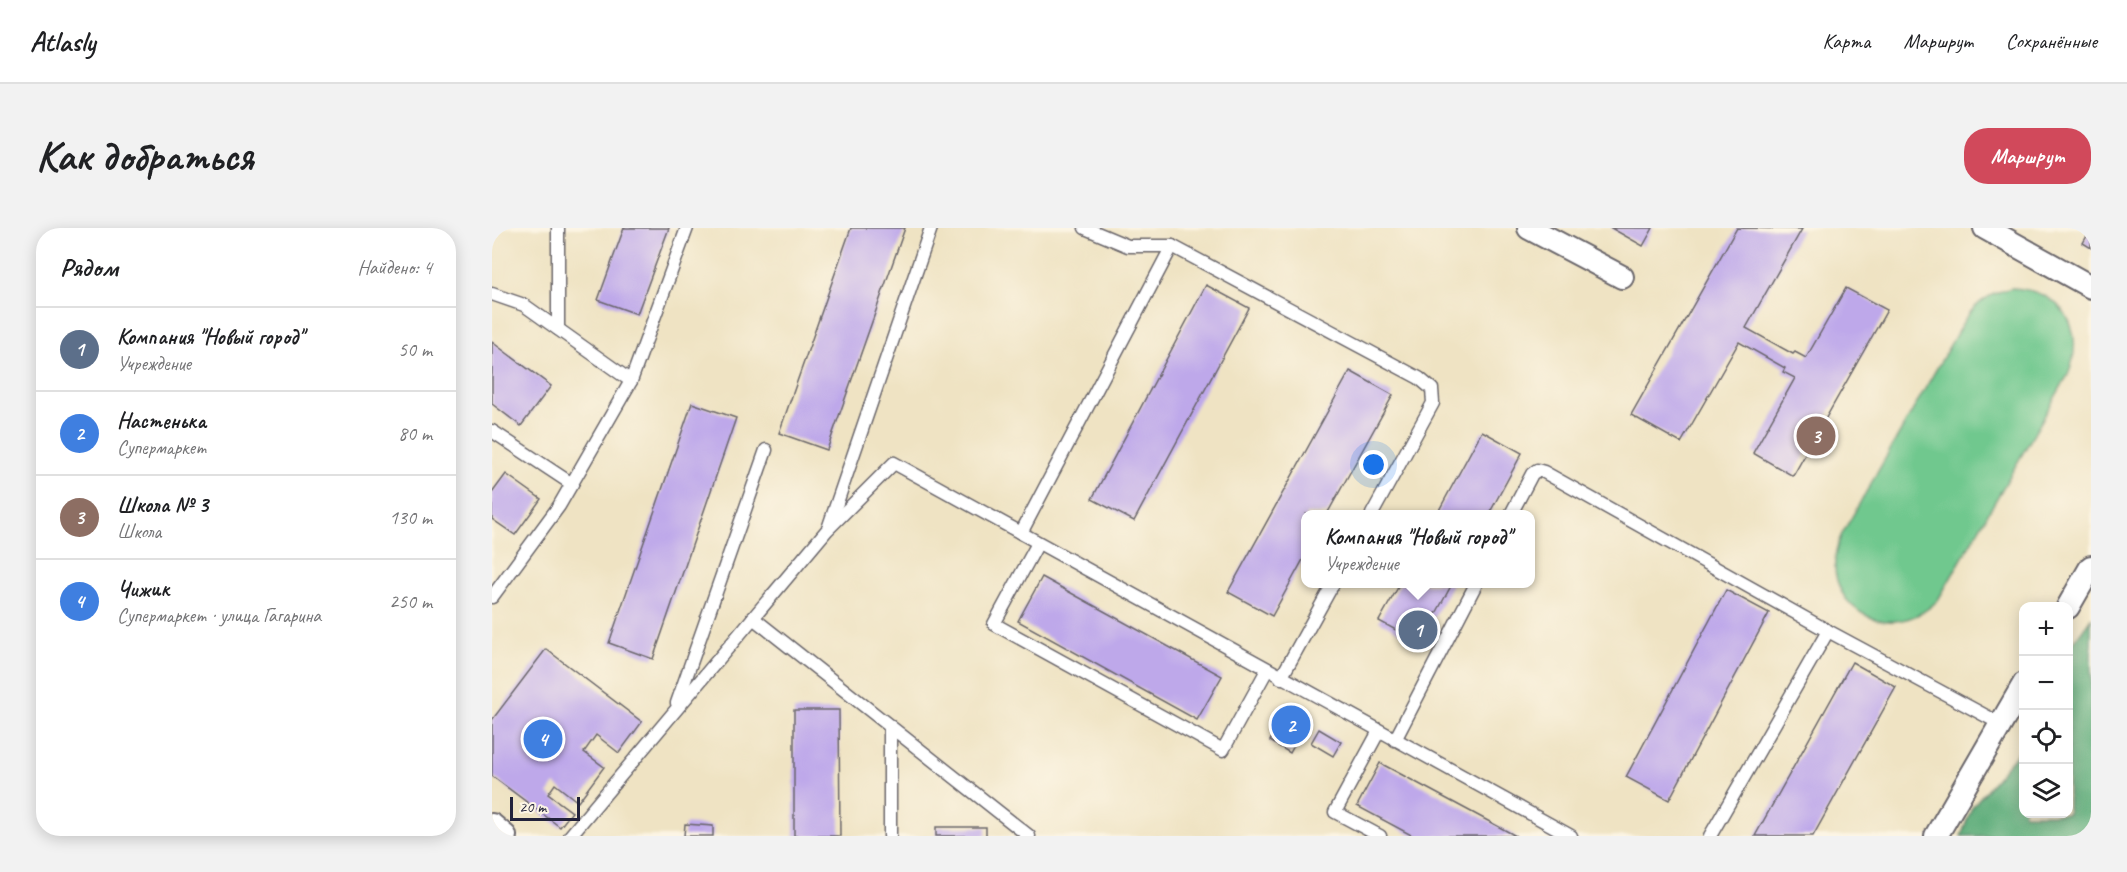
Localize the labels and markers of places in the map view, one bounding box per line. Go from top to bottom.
pin: 3 [1796,414,1836,458]
pin: 1 [1398,608,1438,652]
pin: 2 [1272,702,1310,748]
pin: 4 [524,716,562,762]

